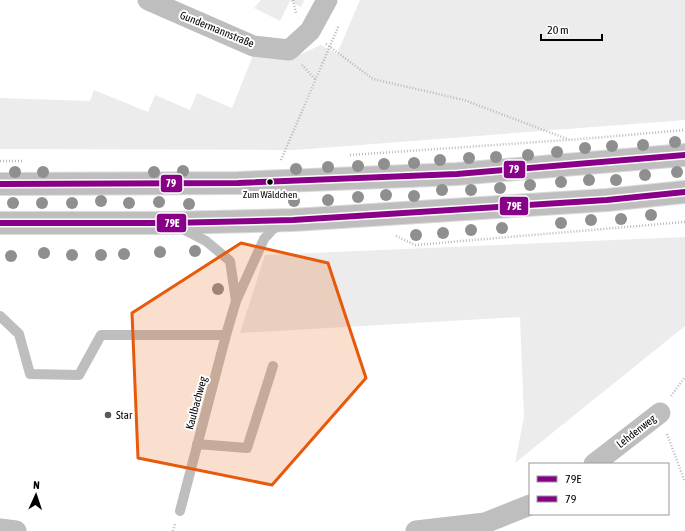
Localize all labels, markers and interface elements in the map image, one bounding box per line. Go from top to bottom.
street label: Gundermannstraße [178,9,256,49]
scale bar [541,16,602,42]
text: 20 m [547,23,569,37]
line badge: 79 [503,160,526,179]
text: 79 [509,163,519,175]
line badge: 79 [160,174,183,193]
text: 79 [166,177,176,189]
marker: Zum Wäldchen [265,177,275,187]
place label: Zum Wäldchen [243,189,298,200]
line badge: 79E [499,196,529,216]
text: 79E [506,200,522,212]
line badge: 79E [156,213,187,233]
text: 79E [164,217,180,229]
street label: Kaulbachweg [183,375,209,431]
place label: Star [116,409,133,421]
marker: Star [103,410,113,420]
street label: Lehdenweg [614,412,658,450]
legend [529,463,669,515]
text: 79E [565,472,581,486]
north arrow [16,475,56,515]
text: N [33,479,40,491]
text: 79 [565,492,577,506]

